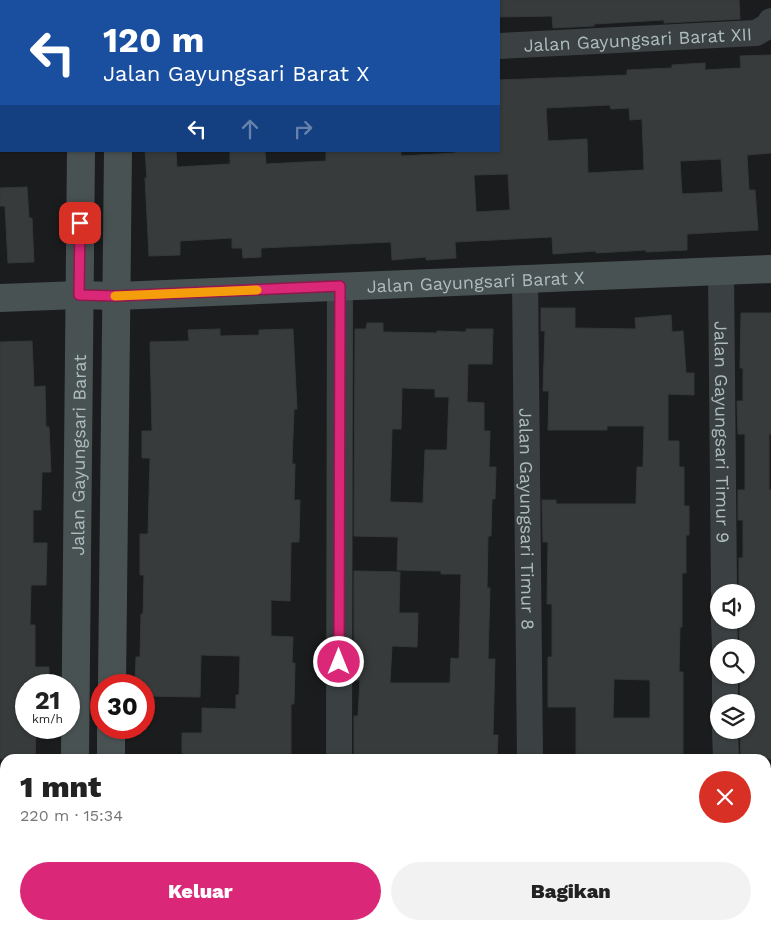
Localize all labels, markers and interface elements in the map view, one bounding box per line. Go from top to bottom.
text: 120 m [103,19,204,61]
icon: left [20,20,85,85]
street label: Jalan Gayungsari Barat XII [523,23,753,55]
text: Jalan Gayungsari Barat X [103,61,369,86]
icon: left [183,115,211,143]
icon: ahead [236,115,264,143]
icon: right [289,115,317,143]
pin [59,202,101,244]
icon: arrive [66,209,94,237]
street label: Jalan Gayungsari Barat X [366,266,585,296]
street label: Jalan Gayungsari Timur 9 [711,321,734,543]
street label: Jalan Gayungsari Barat [67,354,89,556]
street label: Jalan Gayungsari Timur 8 [516,408,539,630]
map controls [710,584,755,739]
button: sound [710,584,755,629]
position arrow [312,635,364,687]
button: search [710,639,755,684]
speed limit sign: 30 [90,674,155,739]
text: 21 [35,686,60,715]
button: layers [710,694,755,739]
text: km/h [32,712,63,726]
text: 1 mnt [20,769,101,804]
button: close [699,771,751,823]
text: 220 m · 15:34 [20,806,123,825]
button: Keluar [20,862,381,920]
button: Bagikan [391,862,751,920]

